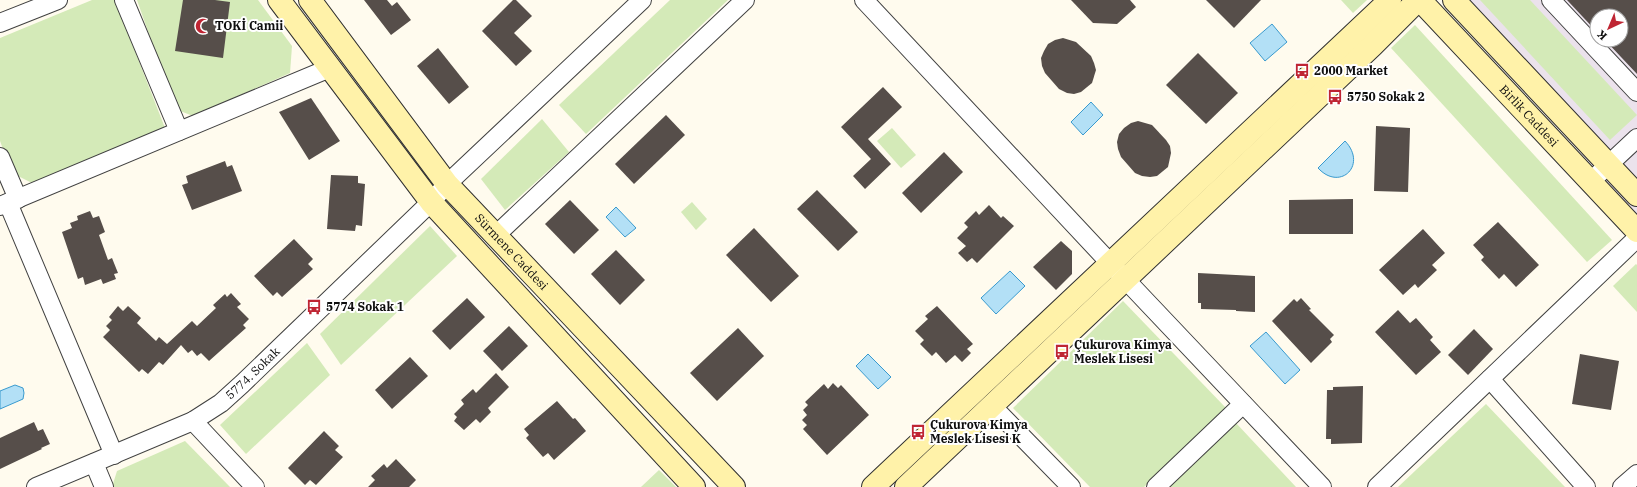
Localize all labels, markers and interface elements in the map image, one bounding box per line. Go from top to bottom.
north arrow [1589,8,1629,48]
mosque icon: TOKİ Camii [194,17,212,35]
place label: TOKİ Camii [215,18,283,33]
text: K [1594,27,1610,43]
bus stop icon: 2000 Market [1293,62,1311,80]
place label: 2000 Market [1314,63,1388,78]
street label: Birlik Caddesi [1497,82,1562,150]
bus stop icon: 5750 Sokak 2 [1326,88,1344,106]
place label: 5750 Sokak 2 [1347,89,1425,104]
street label: Sürmene Caddesi [472,210,552,293]
bus stop icon: 5774 Sokak 1 [305,298,323,316]
place label: 5774 Sokak 1 [326,299,404,314]
place label: Çukurova Kimya Meslek Lisesi [1074,337,1172,366]
bus stop icon: Çukurova Kimya Meslek Lisesi [1053,343,1071,361]
street label: 5774. Sokak [222,344,283,402]
place label: Çukurova Kimya Meslek Lisesi K [930,417,1028,446]
bus stop icon: Çukurova Kimya Meslek Lisesi K [909,423,927,441]

